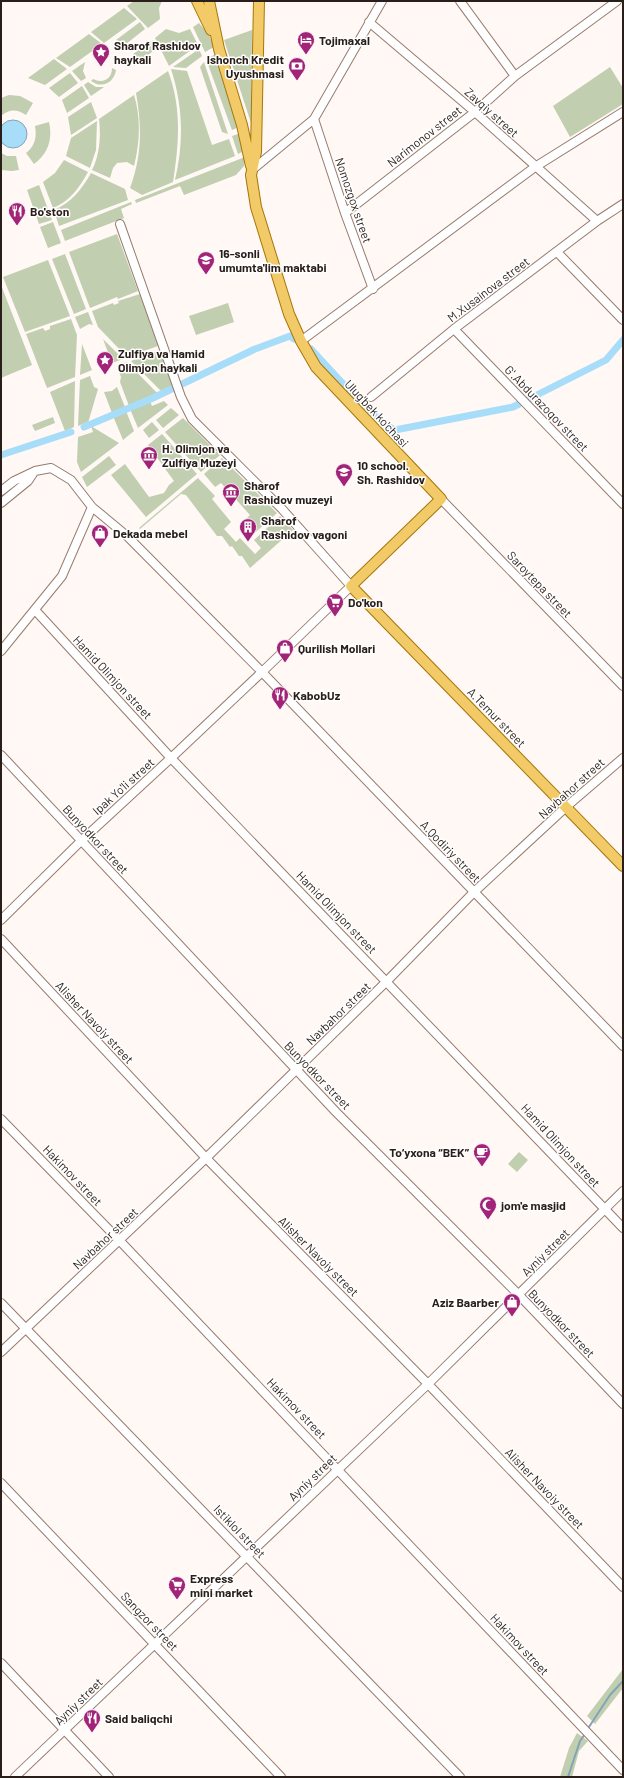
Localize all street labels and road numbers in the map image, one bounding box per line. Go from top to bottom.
street label: Zavqiy street [462,84,522,140]
street label: Narimonov street [384,103,464,169]
street label: Nomozgoх street [333,156,375,244]
street label: M.Xusainova street [444,254,532,324]
street label: G'.Abdurazoqov street [502,362,592,454]
street label: Ulug'bek ko'chasi [342,376,412,450]
street label: Saroytepa street [505,548,575,620]
street label: Hamid Olimjon street [71,632,155,722]
street label: A.Temur street [465,684,529,750]
street label: Ipak Yo'li street [89,755,157,817]
street label: Navbahor street [535,755,607,821]
street label: Bunyodkor street [60,802,132,876]
street label: A.Qodiriy street [418,817,484,885]
street label: Hamid Olimjon street [294,868,380,956]
street label: Alisher Navoiy street [53,978,137,1066]
street label: Navbahor street [303,979,373,1047]
street label: Bunyodkor street [282,1038,354,1112]
street label: Hamid Olimjon street [519,1100,603,1190]
street label: Hakimov street [41,1142,105,1208]
street label: Navbahor street [70,1204,140,1272]
street label: Alisher Navoiy street [276,1213,362,1299]
street label: Ayniy street [518,1225,572,1279]
street label: Bunyodkor street [526,1286,598,1360]
street label: Hakimov street [265,1375,329,1441]
street label: Alisher Navoiy street [503,1445,587,1531]
street label: Ayniy street [285,1451,339,1503]
street label: Istiklol street [211,1502,269,1560]
street label: Sangzor street [119,1589,181,1653]
street label: Hakimov street [488,1610,552,1678]
street label: Ayniy street [51,1675,105,1727]

